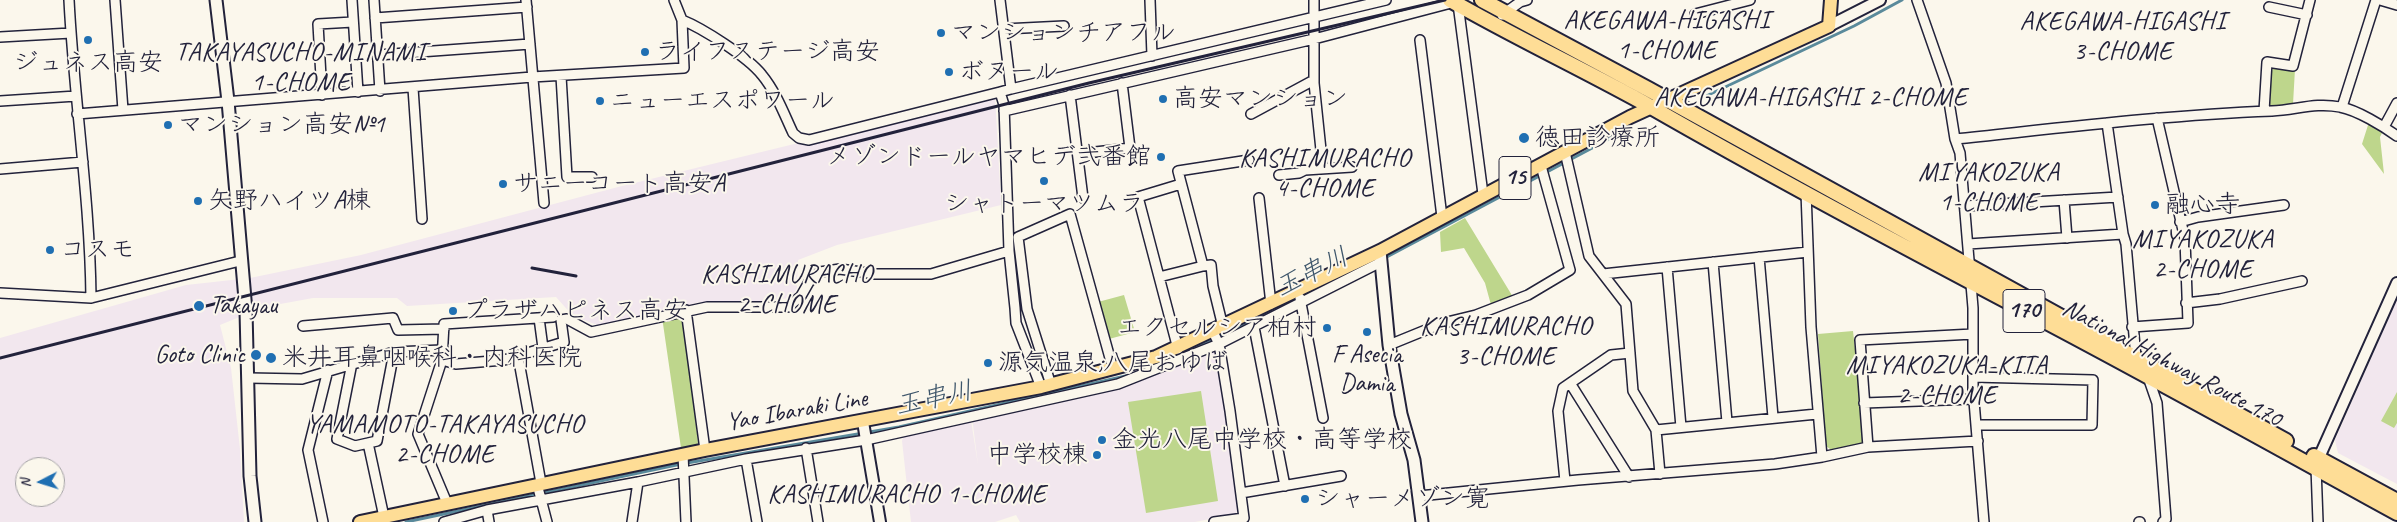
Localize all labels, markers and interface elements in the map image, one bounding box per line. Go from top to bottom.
district label: AKEGAWA-HIGASHI 1-CHOME [1563,5,1771,66]
district label: AKEGAWA-HIGASHI 3-CHOME [2019,6,2227,68]
place label: マンションチアフル [951,18,1176,48]
marker: マンションチアフル [935,27,947,39]
marker: ジュネス高安 [82,34,94,46]
district label: TAKAYASUCHO-MINAMI 1-CHOME [174,37,428,98]
place label: ライフステージ高安 [655,37,880,67]
marker: ライフステージ高安 [639,46,651,58]
place label: ジュネス高安 [13,48,163,78]
place label: ボヌール [959,57,1059,87]
marker: ボヌール [943,66,955,78]
district label: AKEGAWA-HIGASHI 2-CHOME [1653,82,1969,114]
place label: 高安マンション [1173,84,1348,114]
place label: ニューエスポワール [610,86,835,116]
marker: 高安マンション [1157,93,1169,105]
marker: ニューエスポワール [594,95,606,107]
place label: マンション高安№1 [178,110,385,140]
marker: マンション高安№1 [162,119,174,131]
place label: 徳田診療所 [1535,123,1660,153]
marker: 徳田診療所 [1517,131,1531,145]
place label: メゾンドールヤマヒデ弐番館 [826,142,1151,172]
district label: KASHIMURACHO 4-CHOME [1237,143,1413,204]
marker: メゾンドールヤマヒデ弐番館 [1155,151,1167,163]
road number: 15 [1499,156,1531,200]
district label: MIYAKOZUKA 1-CHOME [1918,157,2060,218]
place label: サニーコート高安A [513,169,725,199]
marker: シャトーマツムラ [1038,175,1050,187]
marker: サニーコート高安A [497,178,509,190]
place label: 矢野ハイツA棟 [208,186,371,216]
place label: シャトーマツムラ [944,189,1144,219]
place label: 融心寺 [2165,190,2240,220]
marker: 矢野ハイツA棟 [192,195,204,207]
marker: 融心寺 [2149,199,2161,211]
district label: MIYAKOZUKA 2-CHOME [2132,224,2274,286]
place label: コスモ [60,235,135,265]
water label: 玉串川 [1270,242,1354,304]
marker: コスモ [44,244,56,256]
district label: KASHIMURACHO 2-CHOME [699,259,875,320]
road number: 170 [2003,290,2045,332]
place label: Takayau [210,291,277,321]
street label: National Highway Route 170 [2057,293,2287,435]
place label: プラザハピネス高安 [463,296,688,326]
marker: Takayau [192,299,206,313]
marker: プラザハピネス高安 [447,305,459,317]
district label: KASHIMURACHO 3-CHOME [1418,311,1594,372]
place label: エクセルシア柏村 [1117,313,1317,343]
marker: エクセルシア柏村 [1321,322,1333,334]
marker: F Asecia Damia [1361,326,1373,338]
place label: Goto Clinic [155,340,245,370]
place label: F Asecia Damia [1332,340,1402,399]
place label: 米井耳鼻咽喉科・内科医院 [282,343,582,373]
marker: Goto Clinic [249,348,263,362]
place label: 源気温泉;八尾おゆば [998,348,1228,378]
district label: MIYAKOZUKA-KITA 2-CHOME [1845,350,2049,412]
marker: 米井耳鼻咽喉科・内科医院 [264,351,278,365]
marker: 源気温泉;八尾おゆば [982,357,994,369]
water label: 玉串川 [893,376,975,422]
street label: Yao Ibaraki Line [724,384,870,438]
district label: YAMAMOTO-TAKAYASUCHO 2-CHOME [303,409,587,470]
place label: 金光八尾中学校・高等学校 [1112,425,1412,455]
marker: 金光八尾中学校・高等学校 [1096,434,1108,446]
place label: 中学校棟 [987,440,1087,470]
marker: 中学校棟 [1091,449,1103,461]
north arrow [15,457,65,507]
text: N [17,478,34,488]
district label: KASHIMURACHO 1-CHOME [765,479,1049,511]
place label: シャーメゾン寛 [1315,484,1490,514]
marker: シャーメゾン寛 [1299,493,1311,505]

